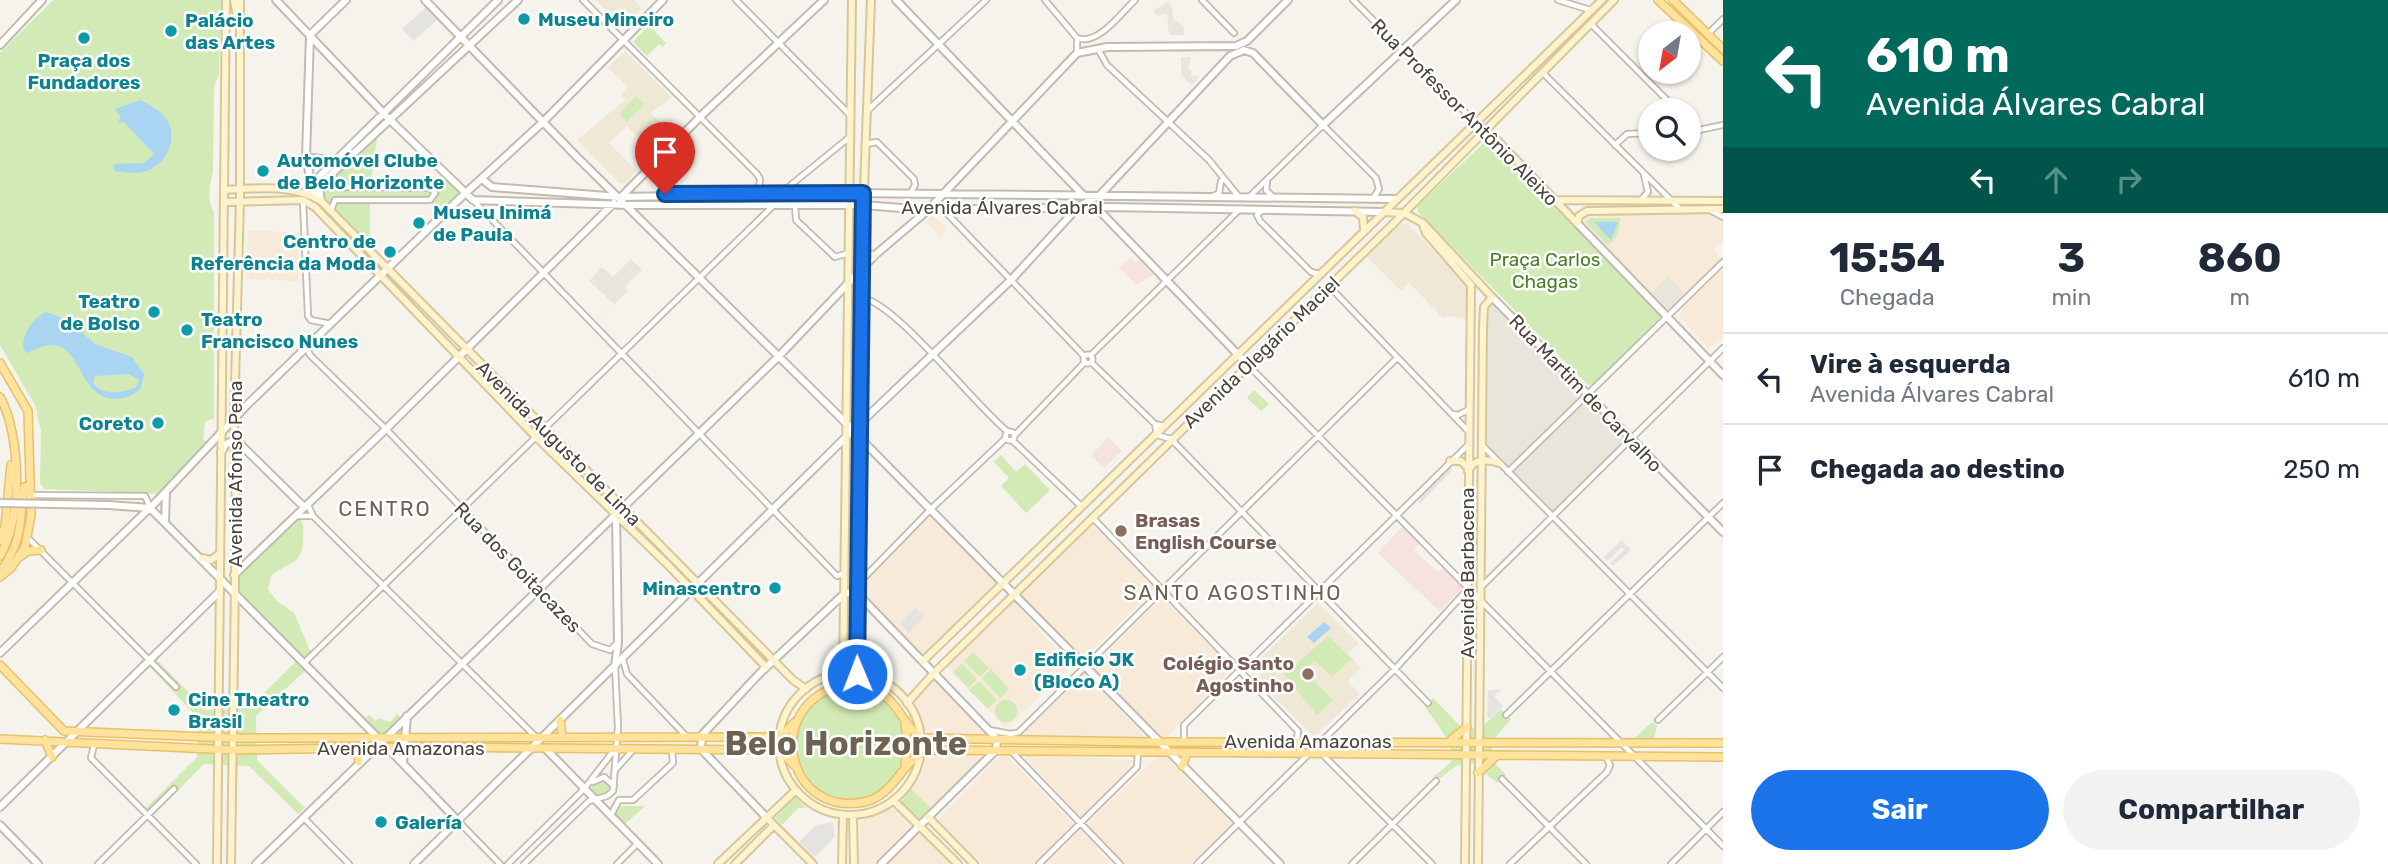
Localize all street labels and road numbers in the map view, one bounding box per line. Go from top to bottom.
street label: Rua Professor Antônio Aleixo [1366,14,1563,211]
street label: Avenida Álvares Cabral [901,196,1103,219]
street label: Avenida Olegário Maciel [1178,272,1344,433]
street label: Rua Martim de Carvalho [1504,310,1667,477]
street label: Avenida Augusto de Lima [471,356,646,531]
street label: Avenida Afonso Pena [224,381,247,567]
street label: Avenida Barbacena [1456,488,1479,658]
street label: Rua dos Goitacazes [449,497,586,637]
street label: Avenida Amazonas [1224,730,1392,753]
street label: Avenida Amazonas [317,737,485,760]

